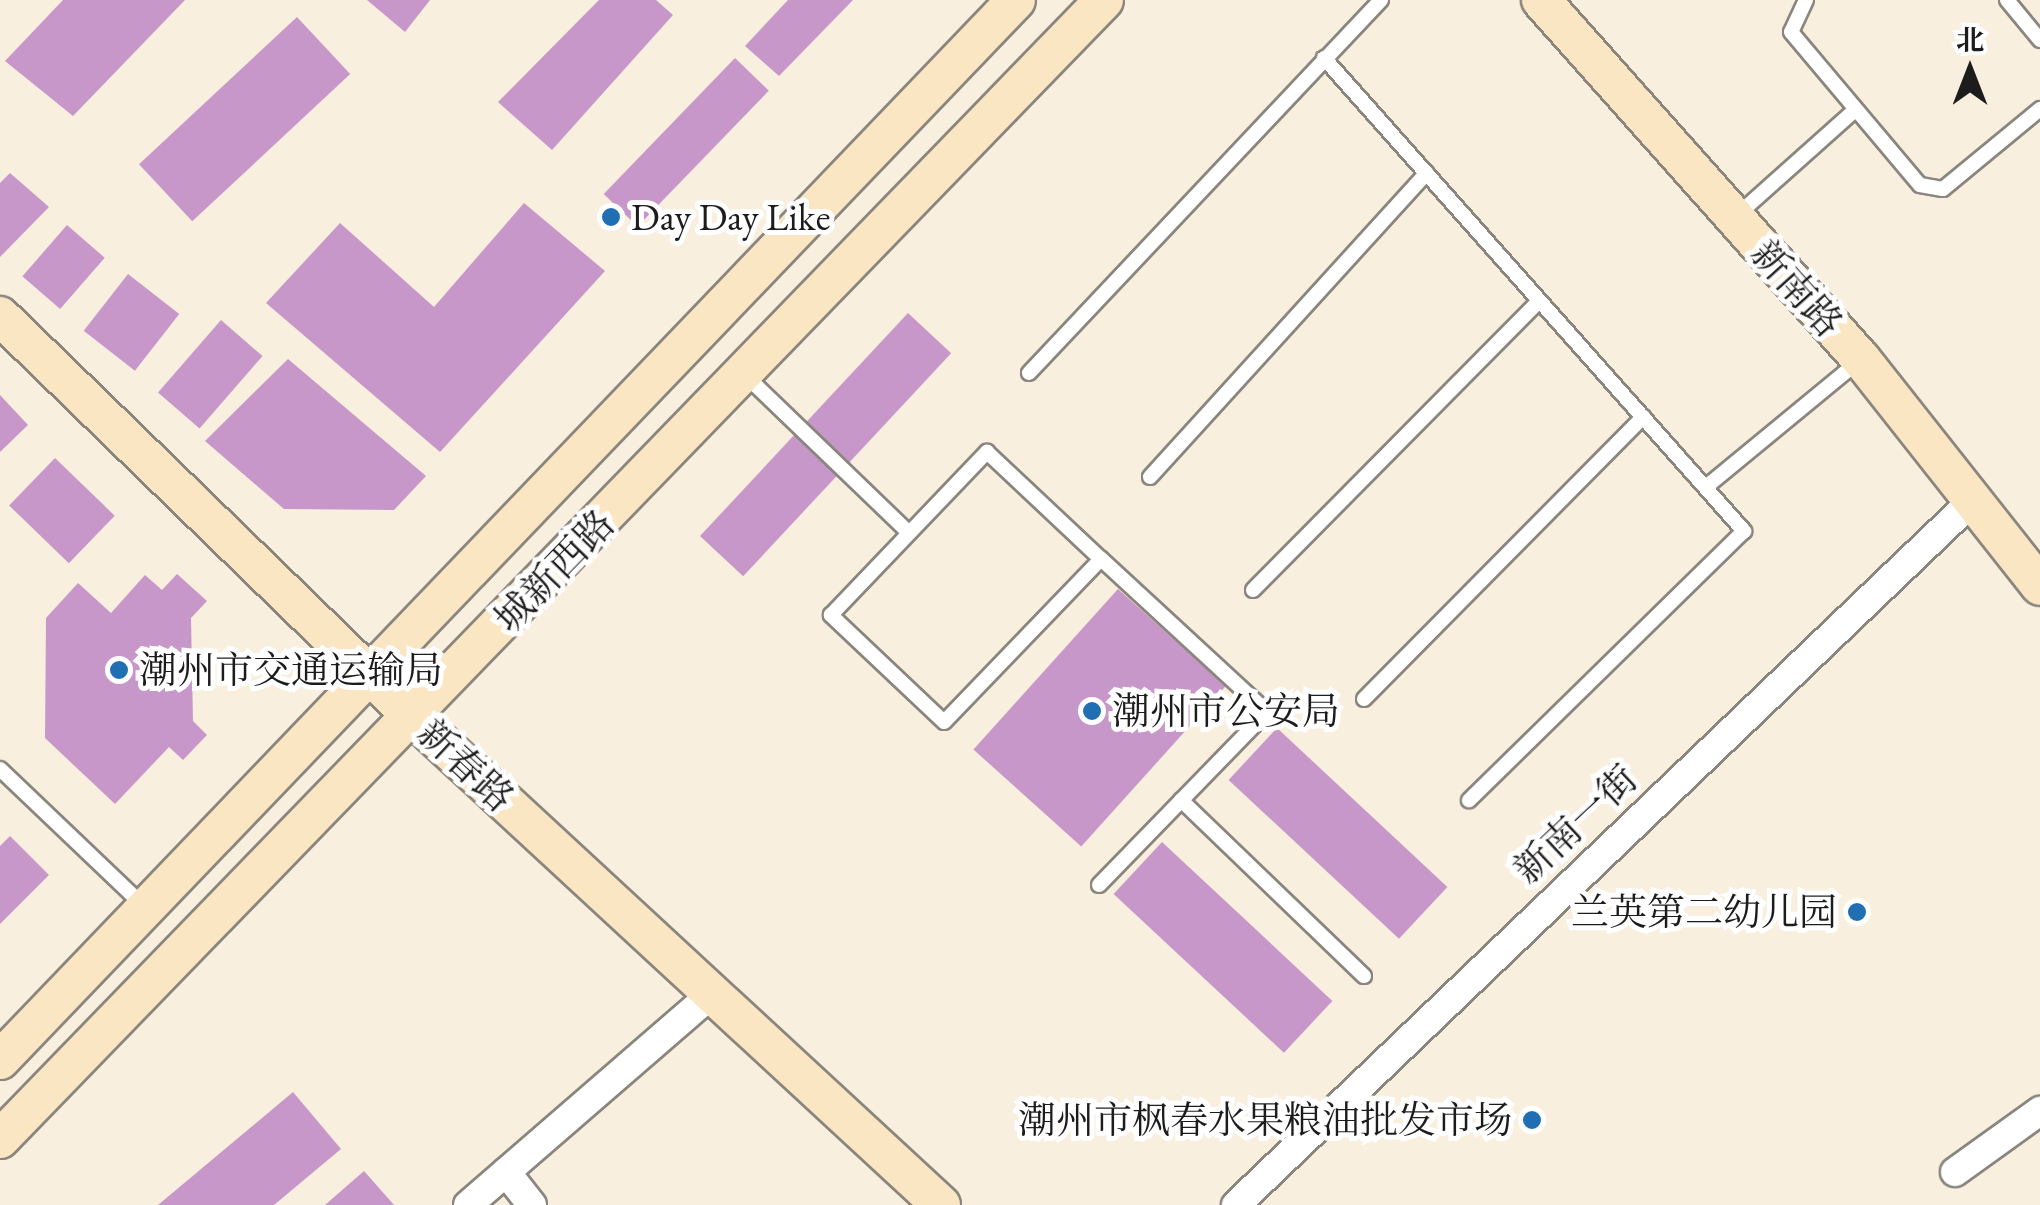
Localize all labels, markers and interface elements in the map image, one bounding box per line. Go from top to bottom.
north arrow [1920,20,2020,120]
text: 北 [1956,22,1984,58]
place label: Day Day Like [631,194,830,240]
marker: Day Day Like [600,206,622,228]
street label: 新南路 [1742,230,1852,346]
street label: 城新西路 [485,500,623,642]
place label: 潮州市交通运输局 [139,647,443,693]
marker: 潮州市交通运输局 [108,659,130,681]
place label: 潮州市公安局 [1112,688,1340,734]
marker: 潮州市公安局 [1081,700,1103,722]
street label: 新春路 [409,709,523,821]
street label: 新南一街 [1504,755,1646,893]
place label: 兰英第二幼儿园 [1571,889,1837,935]
marker: 兰英第二幼儿园 [1846,901,1868,923]
place label: 潮州市枫春水果粮油批发市场 [1018,1097,1512,1143]
marker: 潮州市枫春水果粮油批发市场 [1521,1109,1543,1131]

